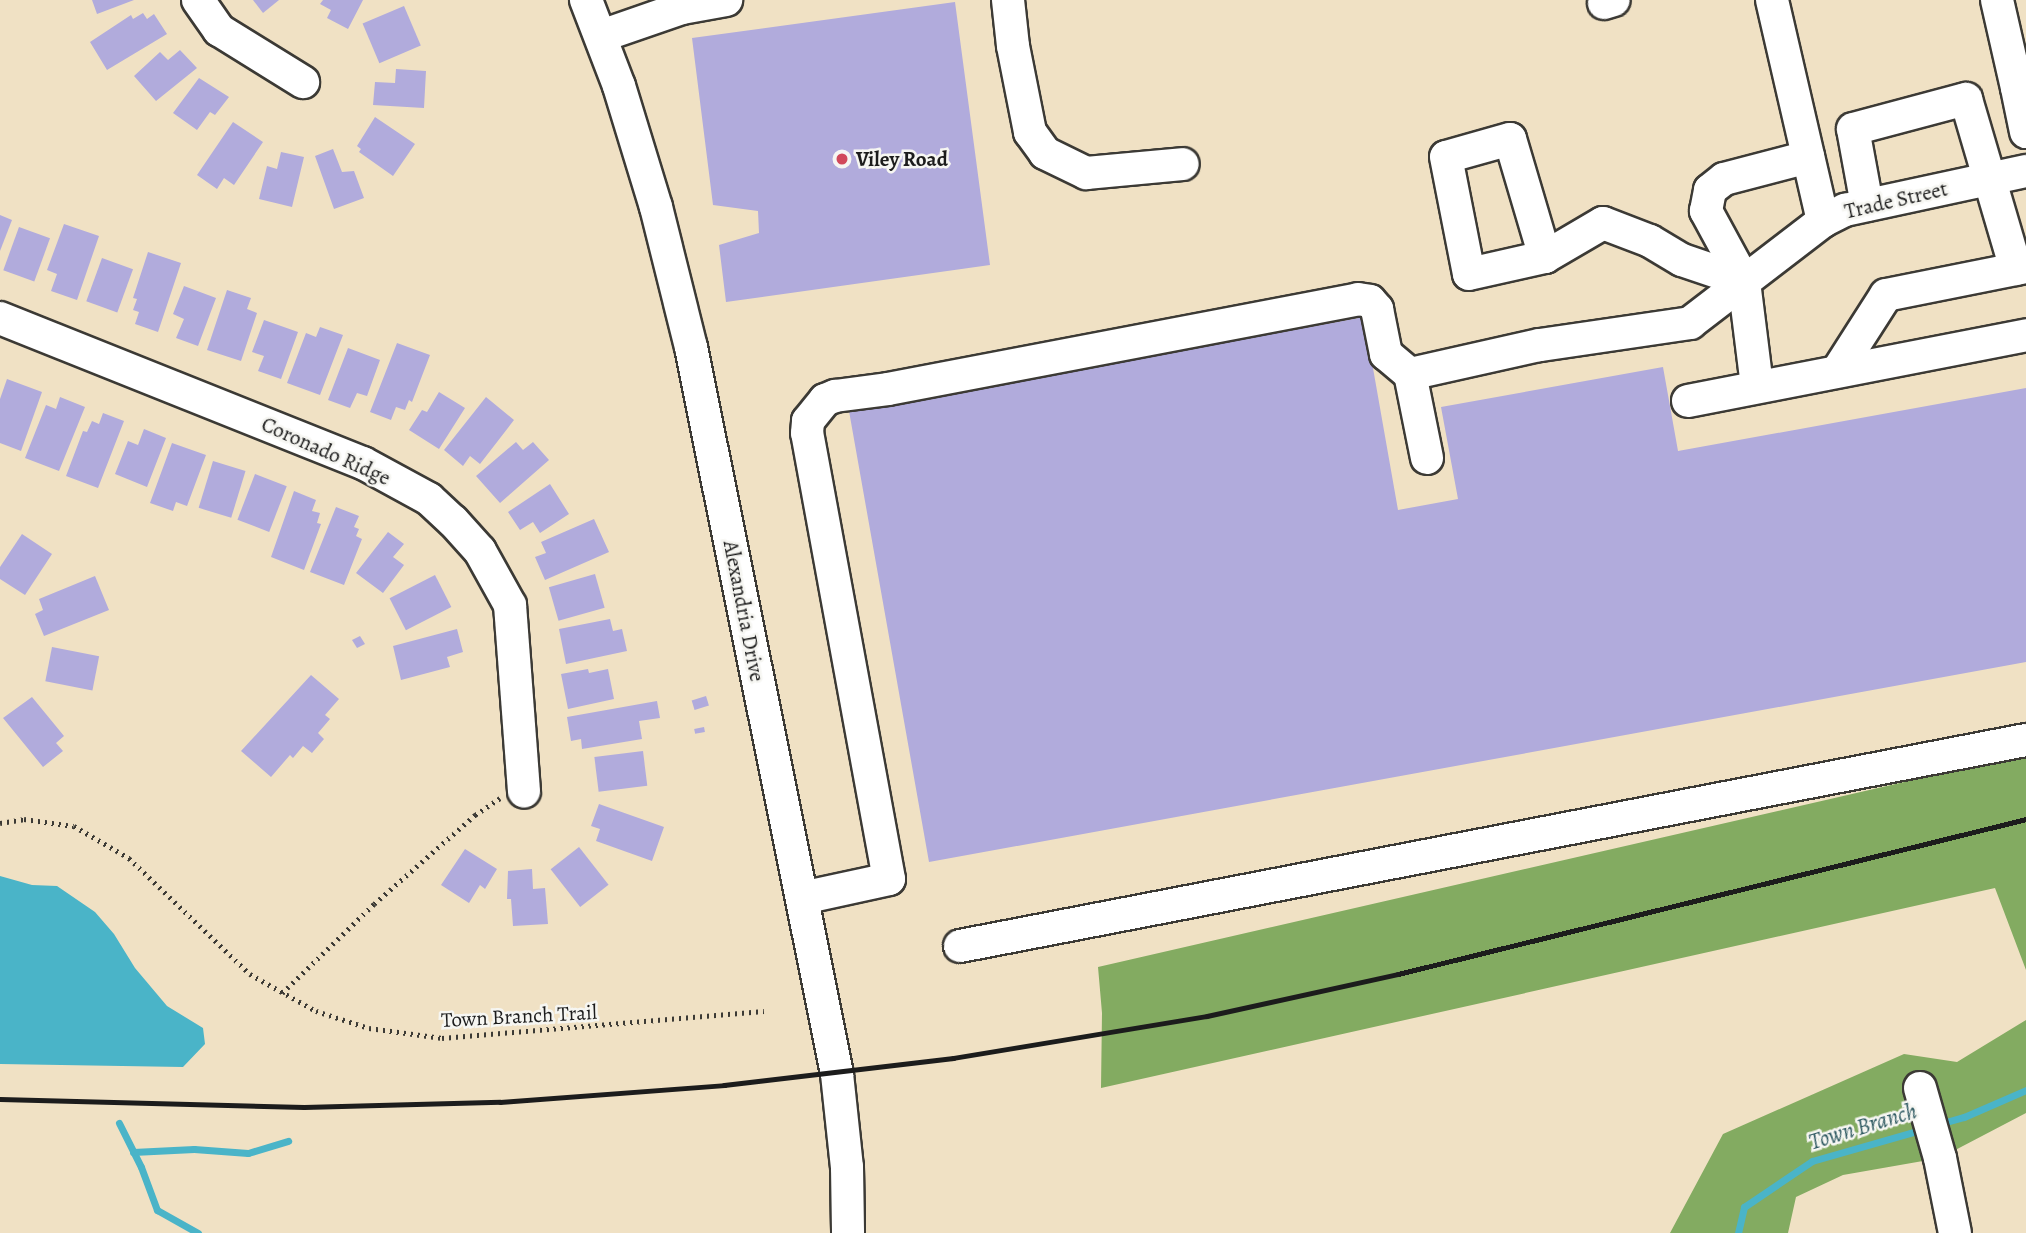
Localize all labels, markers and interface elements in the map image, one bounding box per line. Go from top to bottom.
place label: Viley Road [856,146,948,172]
marker: Viley Road [834,151,850,167]
street label: Trade Street [1842,176,1950,224]
street label: Coronado Ridge [258,411,394,491]
street label: Alexandria Drive [718,538,770,684]
street label: Town Branch Trail [440,999,598,1033]
water label: Town Branch [1806,1097,1920,1157]

